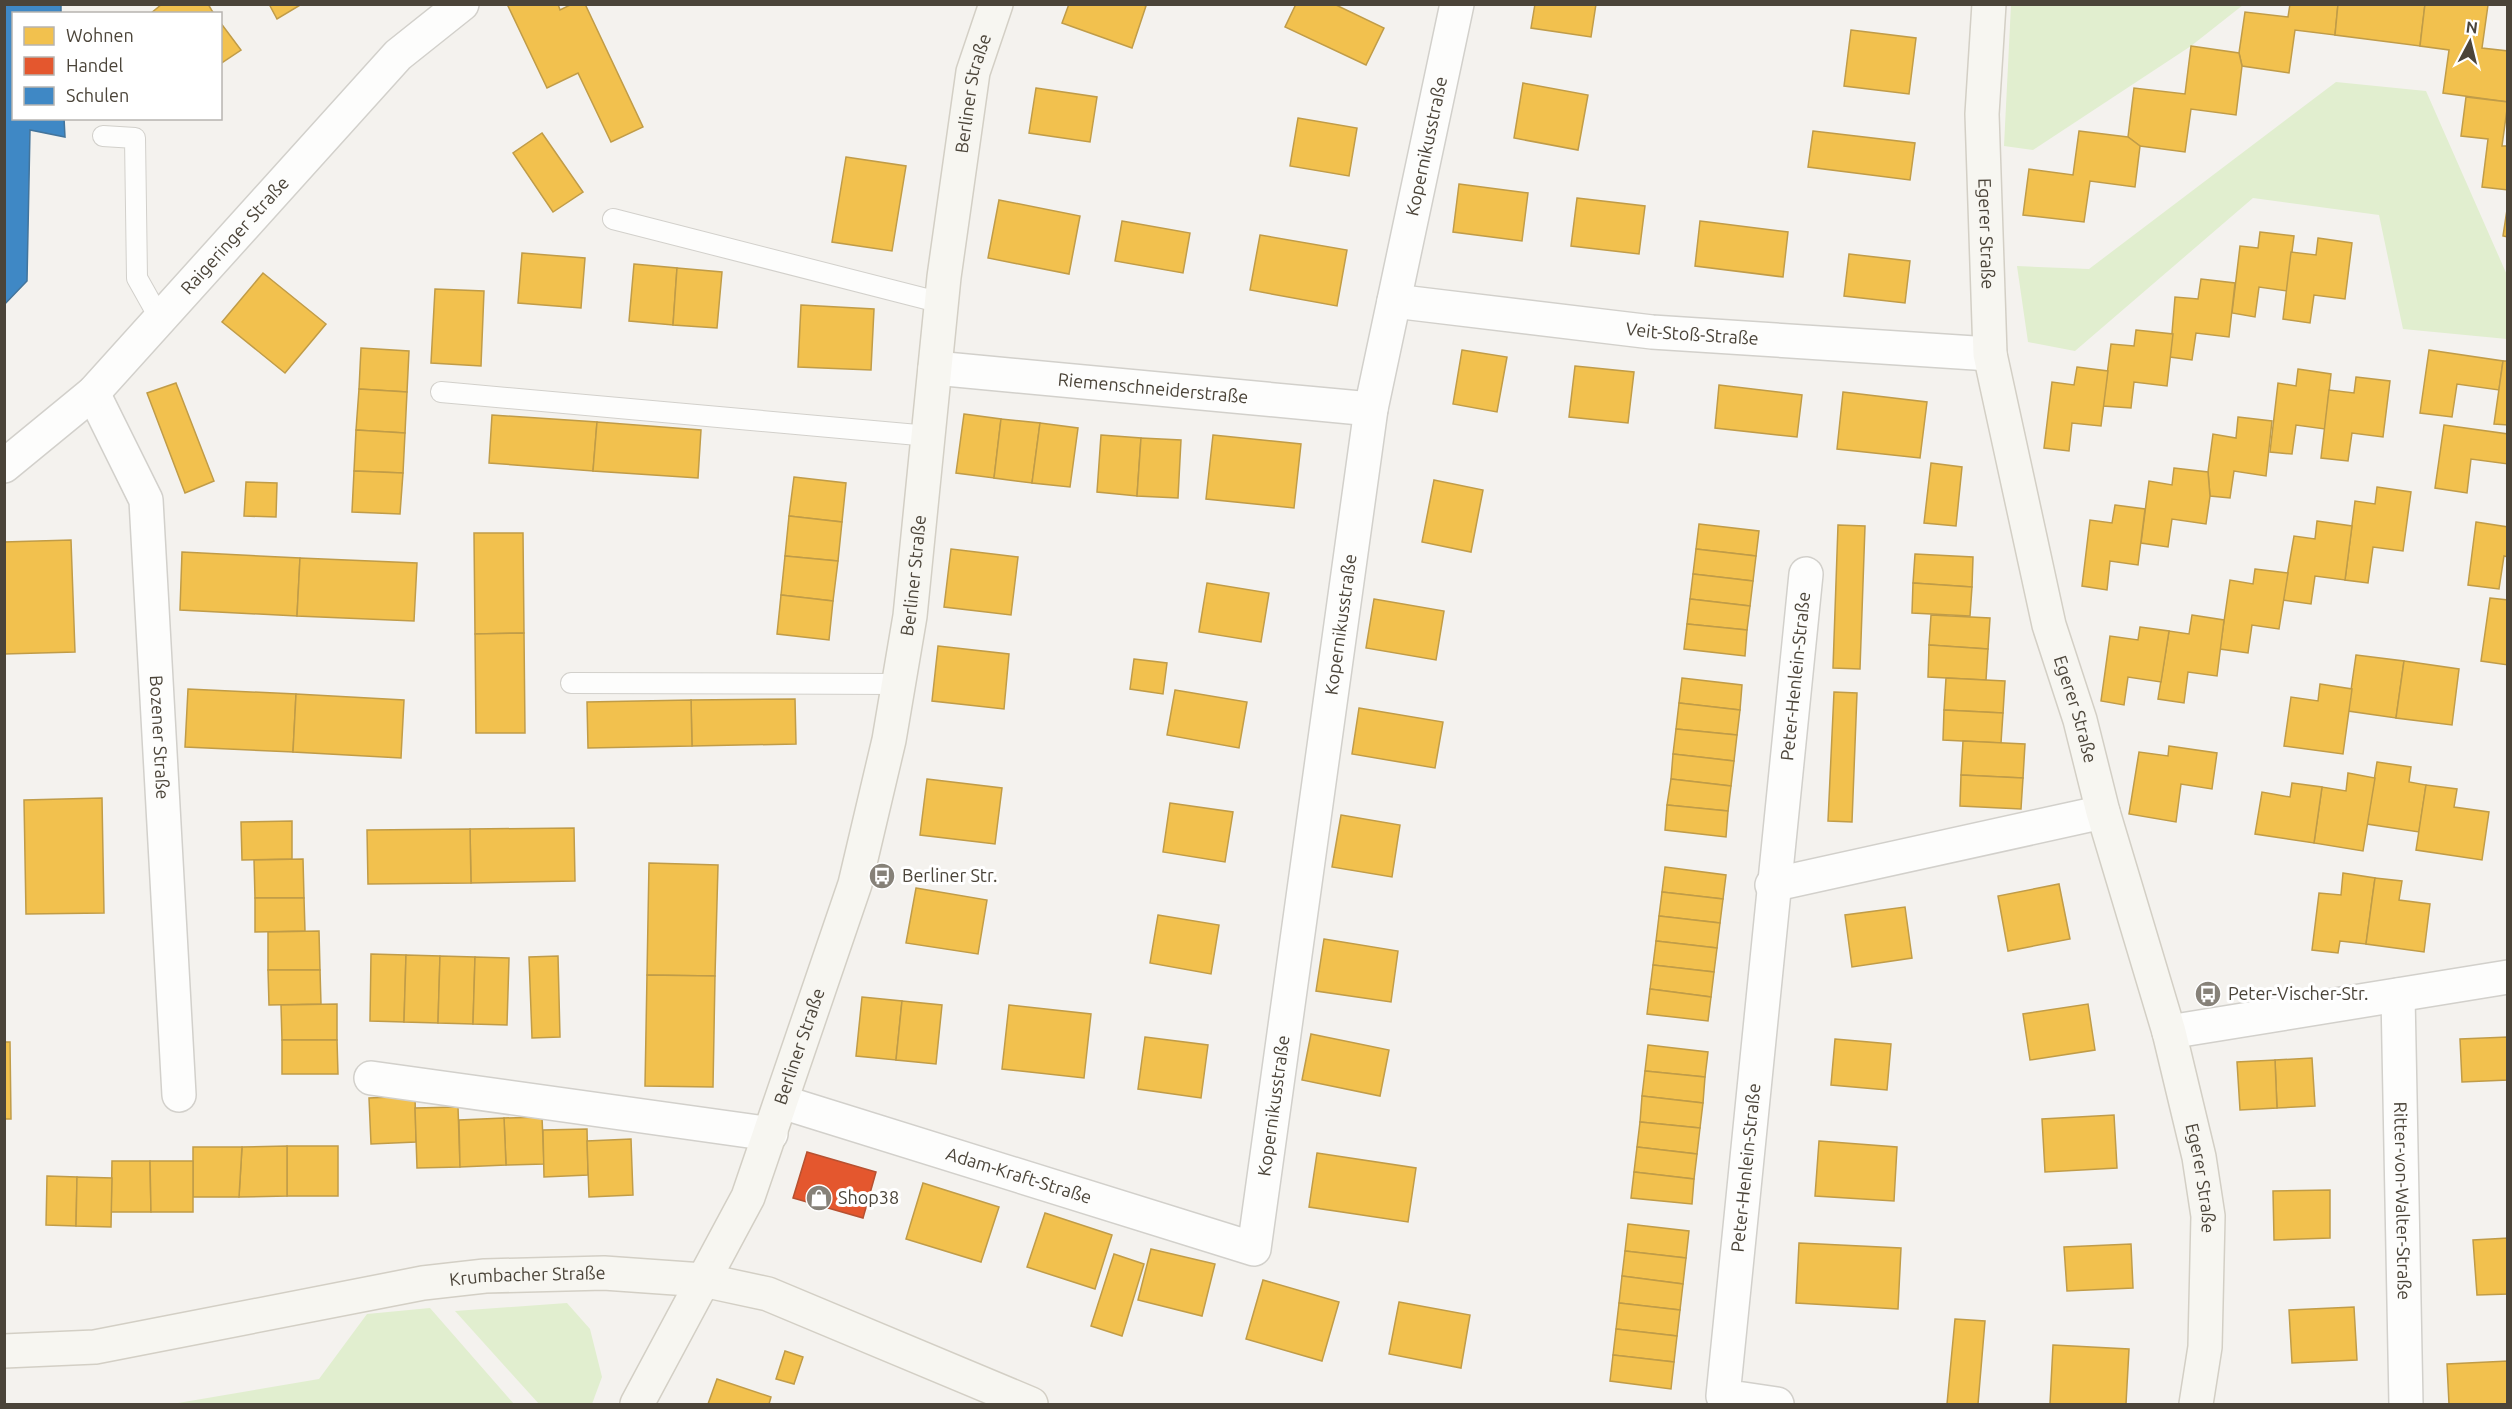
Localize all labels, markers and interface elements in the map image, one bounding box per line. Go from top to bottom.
legend [12,12,222,120]
north arrow [2440,12,2500,72]
text: N [2465,17,2479,37]
text: Wohnen [66,25,134,45]
street label: Berliner Straße [951,31,994,155]
text: Handel [66,55,124,75]
street label: Kopernikusstraße [1401,75,1450,218]
text: Schulen [66,85,129,105]
street label: Raigeringer Straße [176,172,292,298]
street label: Egerer Straße [1975,178,1999,290]
street label: Veit-Stoß-Straße [1625,318,1759,348]
street label: Riemenschneiderstraße [1057,369,1249,406]
street label: Berliner Straße [896,514,929,638]
street label: Kopernikusstraße [1320,552,1360,696]
street label: Peter-Henlein-Straße [1776,591,1813,762]
street label: Egerer Straße [2051,653,2101,765]
street label: Bozener Straße [147,674,174,800]
bus stop icon: Berliner Str. [867,861,897,891]
place label: Berliner Str. [902,865,997,885]
bus stop icon: Peter-Vischer-Str. [2193,979,2223,1009]
place label: Peter-Vischer-Str. [2228,983,2368,1003]
street label: Berliner Straße [769,985,828,1107]
street label: Kopernikusstraße [1253,1034,1293,1177]
street label: Peter-Henlein-Straße [1727,1082,1764,1253]
street label: Ritter-von-Walter-Straße [2391,1102,2415,1300]
street label: Egerer Straße [2182,1121,2219,1234]
street label: Adam-Kraft-Straße [944,1143,1094,1207]
shop icon: Shop38 [804,1183,834,1213]
place label: Shop38 [838,1187,899,1207]
street label: Krumbacher Straße [448,1262,606,1289]

